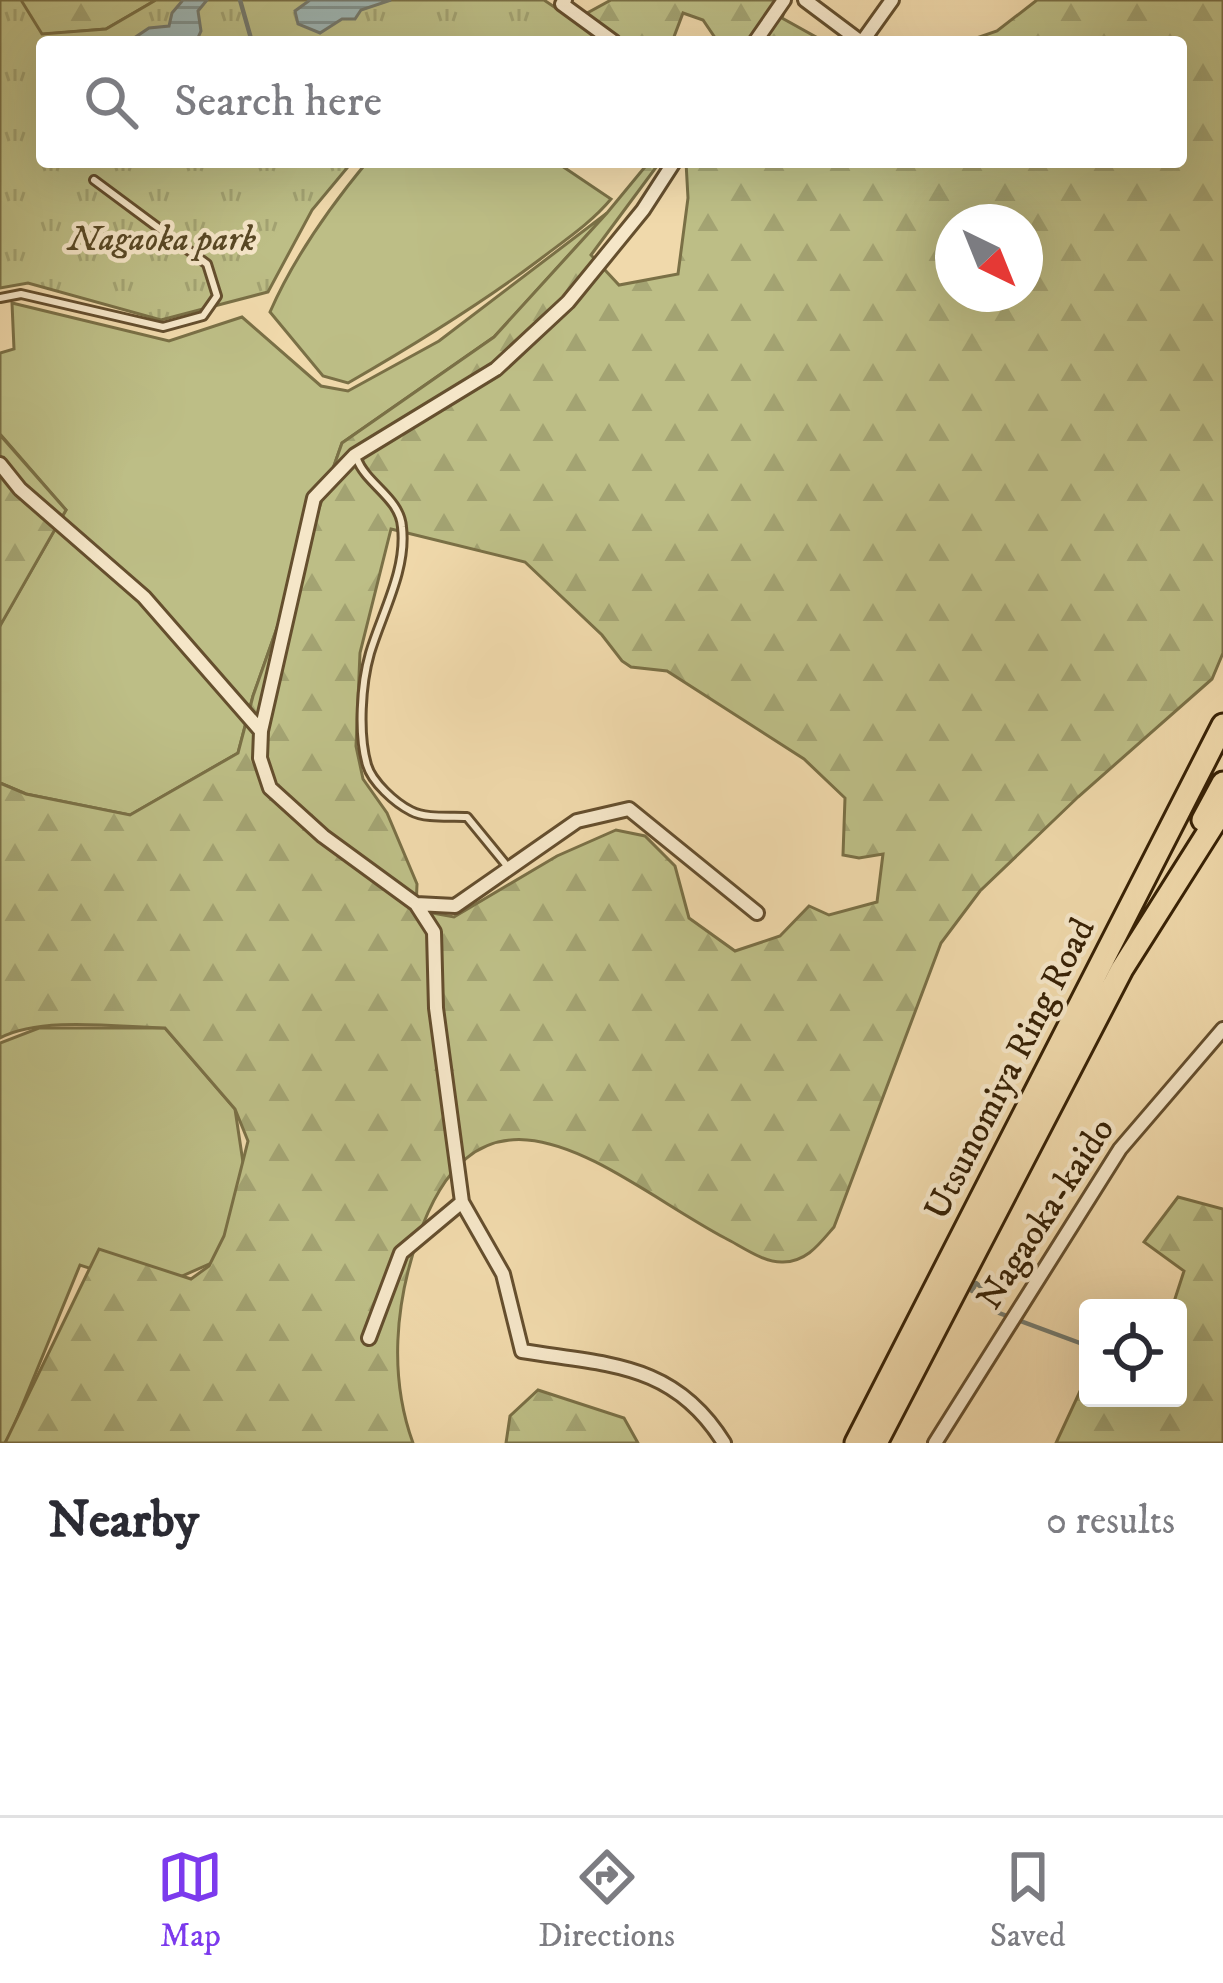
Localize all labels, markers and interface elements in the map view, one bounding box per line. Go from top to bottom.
search box [36,36,1187,168]
icon: search [78,69,144,135]
text: Search here [174,74,382,130]
north arrow [935,204,1043,312]
park label: Nagaoka park [66,217,256,262]
street label: Utsunomiya Ring Road [914,911,1106,1227]
street label: Nagaoka-kaido [967,1110,1125,1318]
map controls [1079,1299,1187,1407]
button: locate [1079,1299,1187,1407]
text: Nearby [48,1489,199,1553]
text: 0 results [1046,1497,1175,1546]
tab: Map [157,1844,223,1957]
tab: Directions [538,1844,675,1957]
tab: Saved [990,1844,1066,1957]

